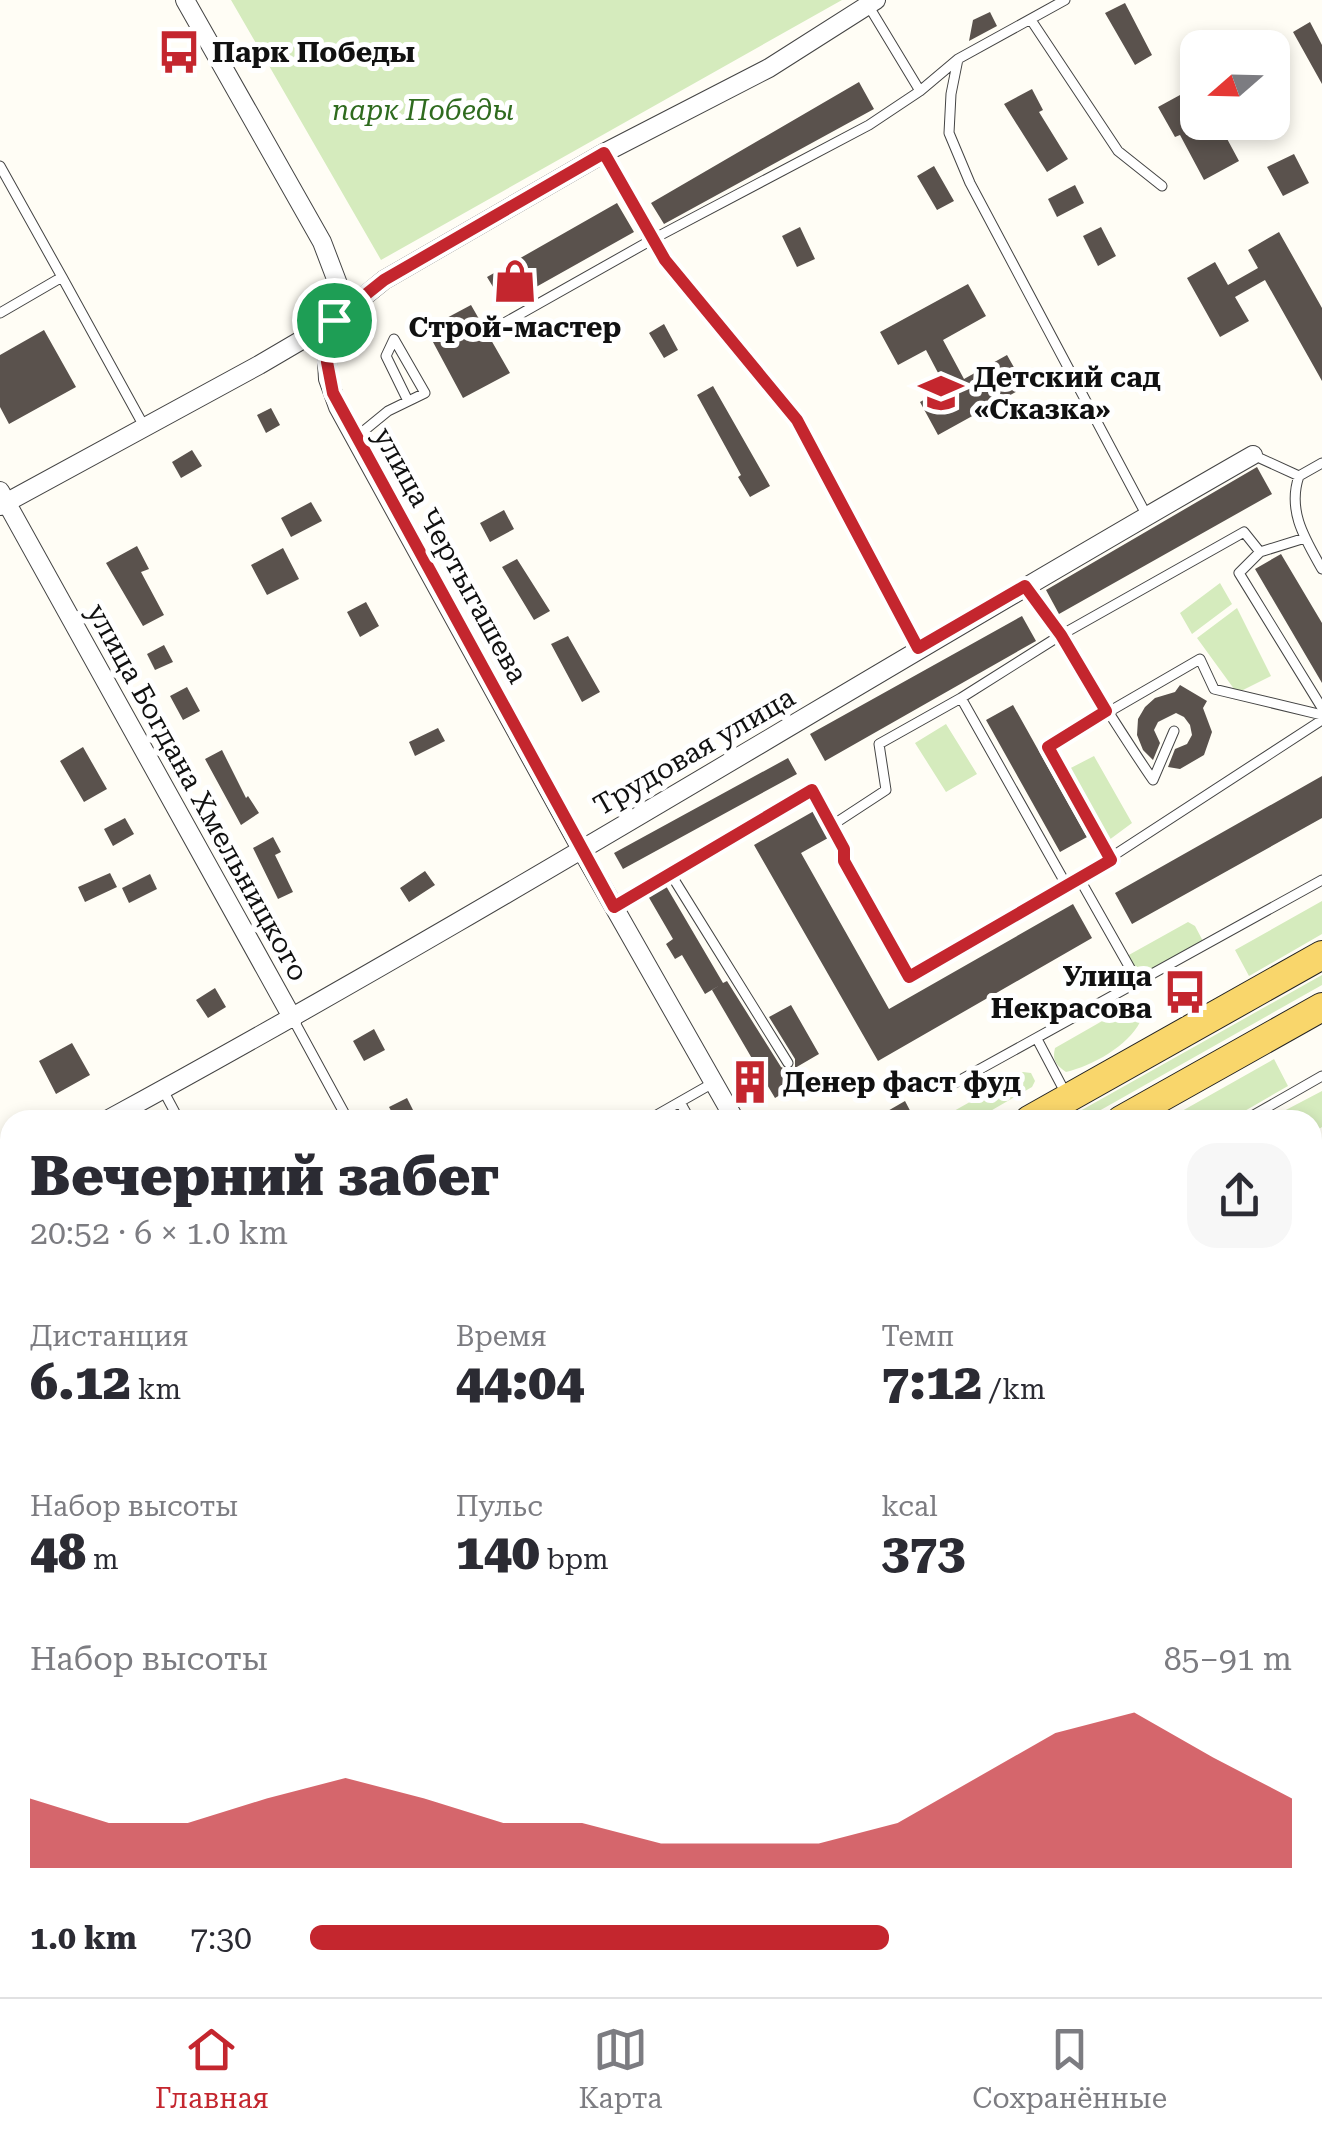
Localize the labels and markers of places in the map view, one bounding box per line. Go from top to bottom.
bus stop icon: Парк Победы [155,28,203,76]
place label: Парк Победы [212,36,415,69]
shop icon: Строй-мастер [491,257,539,305]
pin [292,278,377,363]
place label: Строй-мастер [409,311,621,344]
place label: Детский сад «Сказка» [974,361,1161,426]
school or university icon: Детский сад «Сказка» [917,369,965,417]
place label: Улица Некрасова [991,960,1153,1025]
bus stop icon: Улица Некрасова [1161,968,1209,1016]
building icon: Денер фаст фуд [726,1058,774,1106]
place label: Денер фаст фуд [783,1066,1021,1099]

